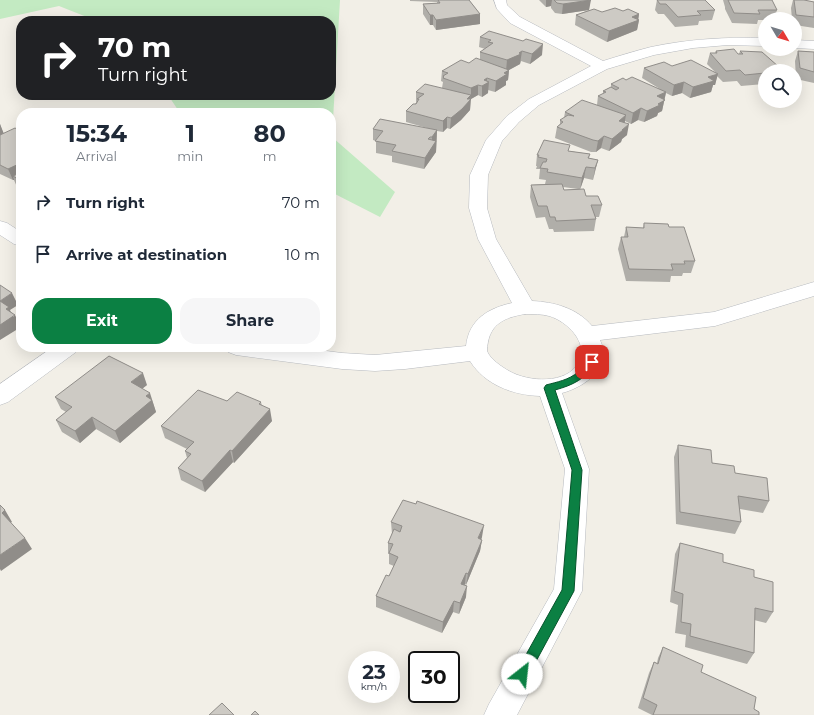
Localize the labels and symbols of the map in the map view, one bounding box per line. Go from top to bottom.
north arrow [758,12,802,56]
pin [575,345,609,379]
speed limit sign: 30 [408,651,460,703]
position arrow [501,653,543,695]

